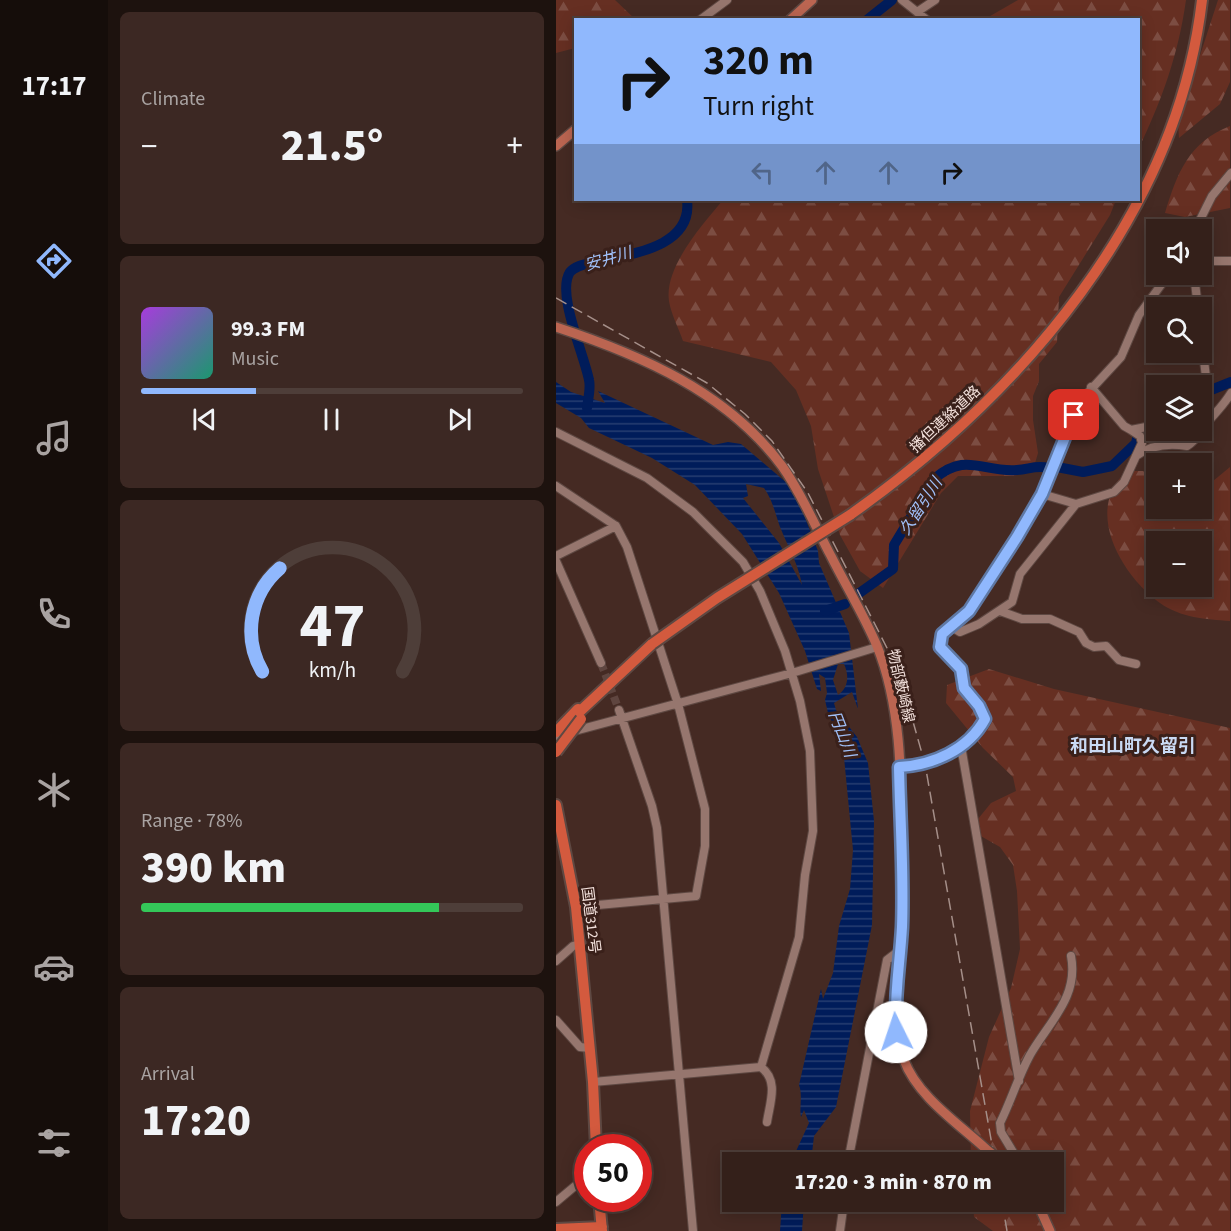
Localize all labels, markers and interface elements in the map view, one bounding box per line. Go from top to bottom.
text: 320 m [703,31,814,91]
icon: right [604,42,682,120]
text: 17:17 [21,67,87,106]
text: Climate [141,85,205,113]
text: Turn right [703,87,814,126]
text: 21.5° [281,114,383,178]
text: − [141,123,157,170]
text: + [507,123,523,170]
icon: left [746,156,779,189]
icon: ahead [809,156,842,189]
icon: ahead [872,156,905,189]
icon: right [935,156,968,189]
map controls [1146,219,1212,597]
button: sound [1146,219,1212,285]
icon: directions [33,240,75,282]
water label: 安井川 [582,241,636,276]
button: search [1146,297,1212,363]
text: 99.3 FM [231,313,305,345]
text: Music [231,345,279,373]
button: layers [1146,375,1212,441]
street label: 播但連絡道路 [905,381,985,458]
pin [1048,389,1099,440]
icon: arrive [1057,398,1090,431]
icon: previous [188,403,221,436]
icon: pause [315,403,348,436]
icon: next [443,403,476,436]
icon: music [33,417,75,459]
button: + [1146,453,1212,519]
water label: 久留引川 [894,472,949,539]
button: − [1146,531,1212,597]
text: 47 [299,583,365,672]
icon: phone [33,593,75,635]
street label: 物部藪崎線 [882,647,919,725]
text: km/h [308,656,356,687]
water label: 円山川 [823,708,862,763]
district label: 和田山町久留引 [1070,734,1196,759]
icon: climate [33,769,75,811]
text: Range · 78% [141,807,242,835]
text: 390 km [141,836,286,900]
street label: 国道312号 [576,885,605,955]
icon: car [33,946,75,988]
position arrow [864,1000,928,1064]
text: Arrival [141,1060,195,1088]
text: 17:20 [141,1089,251,1153]
icon: filters [33,1122,75,1164]
speed limit sign: 50 [574,1134,652,1212]
text: 17:20 · 3 min · 870 m [794,1166,992,1198]

